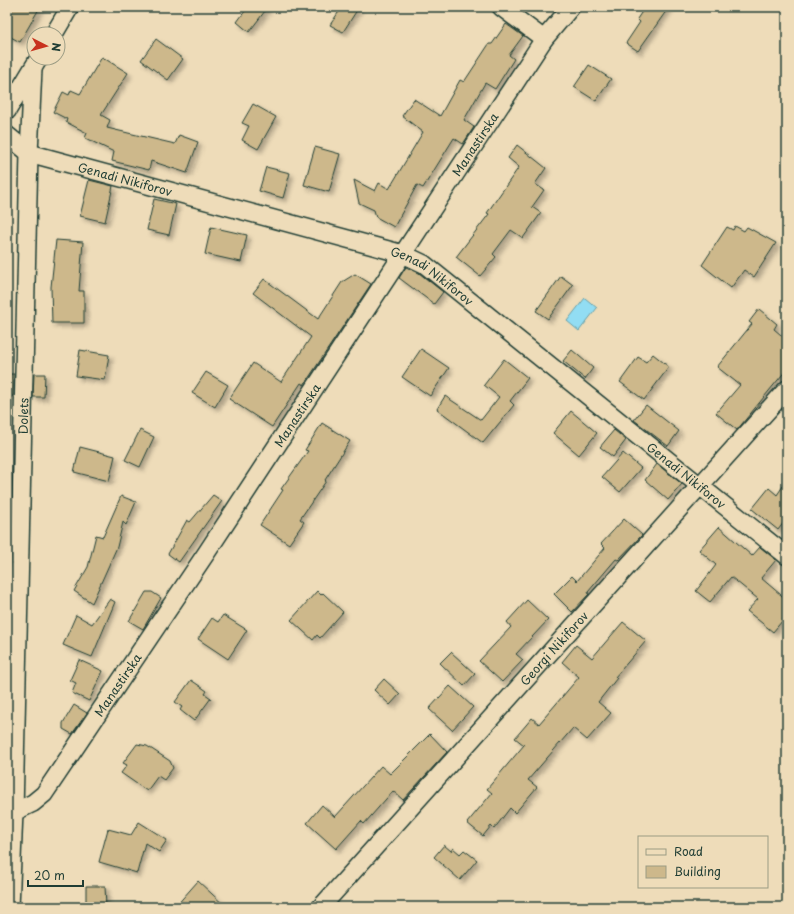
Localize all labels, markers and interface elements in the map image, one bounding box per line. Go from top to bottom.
north arrow [26,26,66,66]
text: N [48,42,65,53]
street label: Manastirska [447,108,503,180]
street label: Genadi Nikiforov [76,158,175,200]
street label: Genadi Nikiforov [389,242,478,310]
street label: Manastirska [269,379,325,450]
street label: Dolets [14,397,32,435]
street label: Genadi Nikiforov [643,438,731,513]
street label: Georgi Nikiforov [516,607,592,689]
street label: Manastirska [90,649,146,720]
legend [638,836,768,888]
text: Road [674,842,703,860]
scale bar [28,862,83,888]
text: Building [674,862,721,880]
text: 20 m [34,866,65,884]

